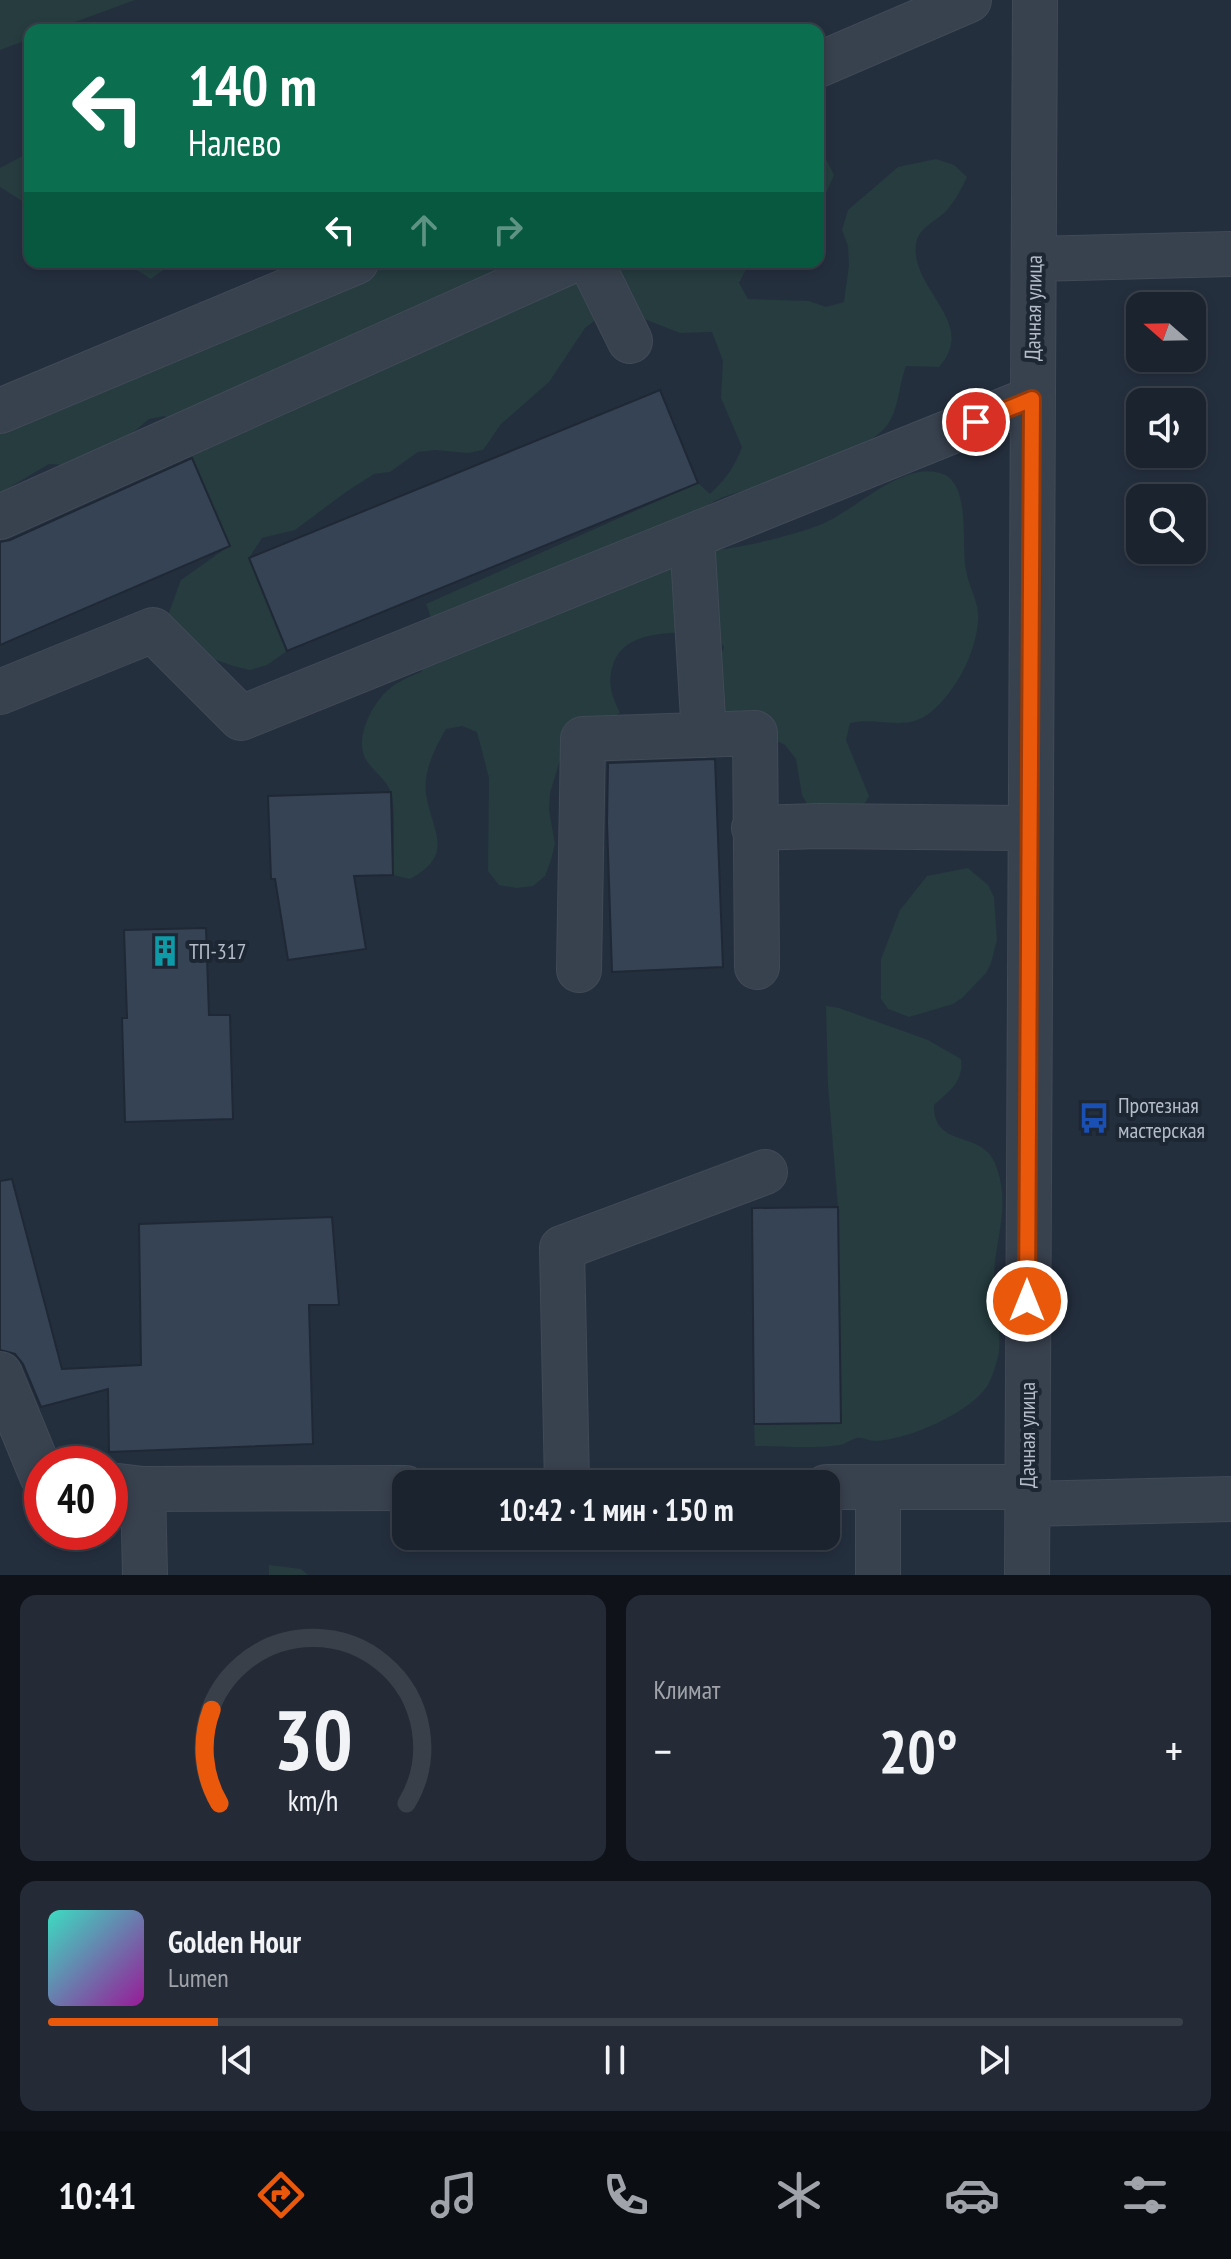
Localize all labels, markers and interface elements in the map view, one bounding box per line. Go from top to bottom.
text: 140 m [188,49,317,121]
icon: left [56,56,160,160]
text: Налево [188,119,281,166]
icon: left [318,208,362,252]
icon: ahead [402,208,446,252]
icon: right [486,208,530,252]
street label: Дачная улица [1018,255,1048,361]
north arrow [1126,292,1206,372]
map controls [1126,292,1206,564]
pin [942,388,1010,456]
button: sound [1126,388,1206,468]
icon: arrive [954,400,998,444]
button: search [1126,484,1206,564]
building icon: ТП-317 [148,934,182,968]
place label: ТП-317 [189,937,247,965]
place label: Протезная мастерская [1118,1091,1205,1144]
bus stop icon: Протезная мастерская [1077,1101,1111,1135]
position arrow [985,1259,1069,1343]
street label: Дачная улица [1013,1382,1041,1488]
speed limit sign: 40 [24,1446,128,1550]
text: 10:42 · 1 мин · 150 m [498,1490,734,1529]
text: Климат [654,1673,720,1706]
text: 30 [273,1685,353,1793]
text: 20° [879,1712,958,1790]
text: − [654,1722,672,1779]
text: + [1165,1722,1183,1779]
text: km/h [287,1782,338,1819]
text: Golden Hour [168,1922,301,1961]
text: Lumen [168,1961,229,1994]
icon: previous [215,2038,259,2082]
icon: pause [593,2038,637,2082]
icon: next [972,2038,1016,2082]
icon: directions [253,2167,309,2223]
icon: music [426,2167,482,2223]
icon: phone [598,2167,654,2223]
icon: climate [771,2167,827,2223]
icon: car [944,2167,1000,2223]
icon: filters [1117,2167,1173,2223]
text: 10:41 [58,2172,136,2219]

